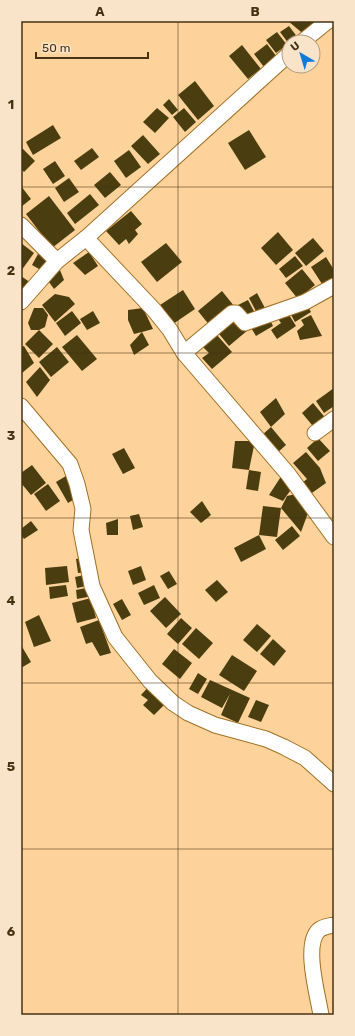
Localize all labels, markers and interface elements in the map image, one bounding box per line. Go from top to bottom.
text: A [95,4,105,19]
text: B [250,4,260,19]
scale bar [36,34,148,60]
north arrow [281,34,321,74]
text: U [288,39,302,54]
text: 50 m [42,41,70,55]
text: 1 [8,97,14,112]
text: 2 [7,263,15,278]
text: 3 [7,428,16,443]
text: 4 [7,593,16,608]
text: 5 [7,759,15,774]
text: 6 [7,924,16,939]

